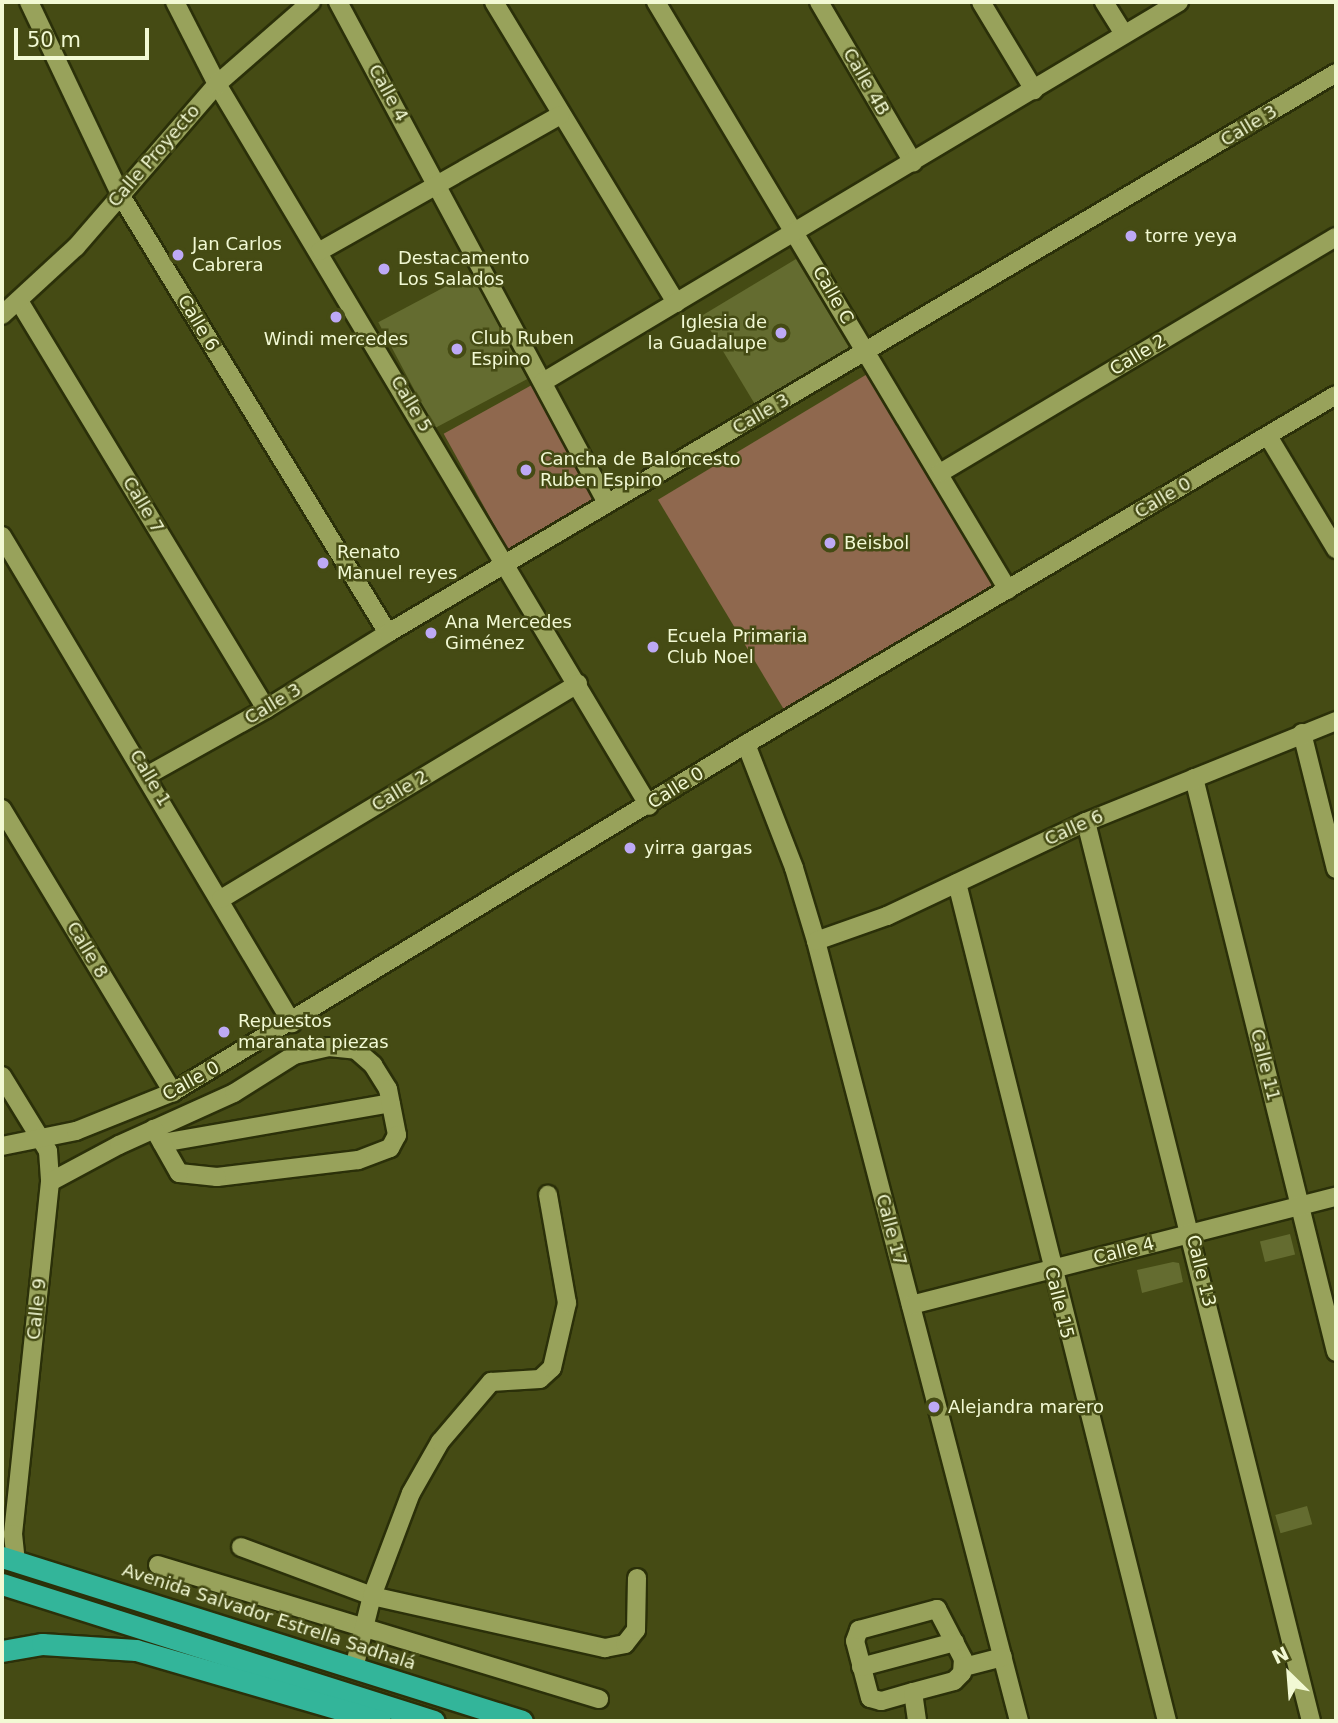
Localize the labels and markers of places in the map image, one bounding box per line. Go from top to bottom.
place label: torre yeya [1145,225,1237,247]
marker: torre yeya [1123,228,1139,244]
place label: Jan Carlos Cabrera [192,234,282,276]
marker: Jan Carlos Cabrera [170,247,186,263]
place label: Destacamento Los Salados [398,248,529,290]
marker: Destacamento Los Salados [376,261,392,277]
marker: Windi mercedes [328,309,344,325]
place label: Iglesia de la Guadalupe [647,312,767,354]
marker: Iglesia de la Guadalupe [773,325,789,341]
place label: Windi mercedes [264,328,408,350]
place label: Club Ruben Espino [471,328,574,370]
marker: Club Ruben Espino [449,341,465,357]
place label: Cancha de Baloncesto Ruben Espino [540,449,741,491]
marker: Cancha de Baloncesto Ruben Espino [518,462,534,478]
place label: Beisbol [844,532,909,554]
marker: Beisbol [822,535,838,551]
place label: Renato Manuel reyes [337,542,457,584]
marker: Renato Manuel reyes [315,555,331,571]
place label: Ana Mercedes Giménez [445,612,572,654]
marker: Ana Mercedes Giménez [423,625,439,641]
place label: Ecuela Primaria Club Noel [667,626,807,668]
marker: Ecuela Primaria Club Noel [645,639,661,655]
place label: yirra gargas [644,837,752,859]
marker: yirra gargas [622,840,638,856]
place label: Repuestos maranata piezas [238,1011,389,1054]
marker: Repuestos maranata piezas [216,1024,232,1040]
place label: Alejandra marero [948,1396,1104,1418]
marker: Alejandra marero [926,1399,942,1415]

